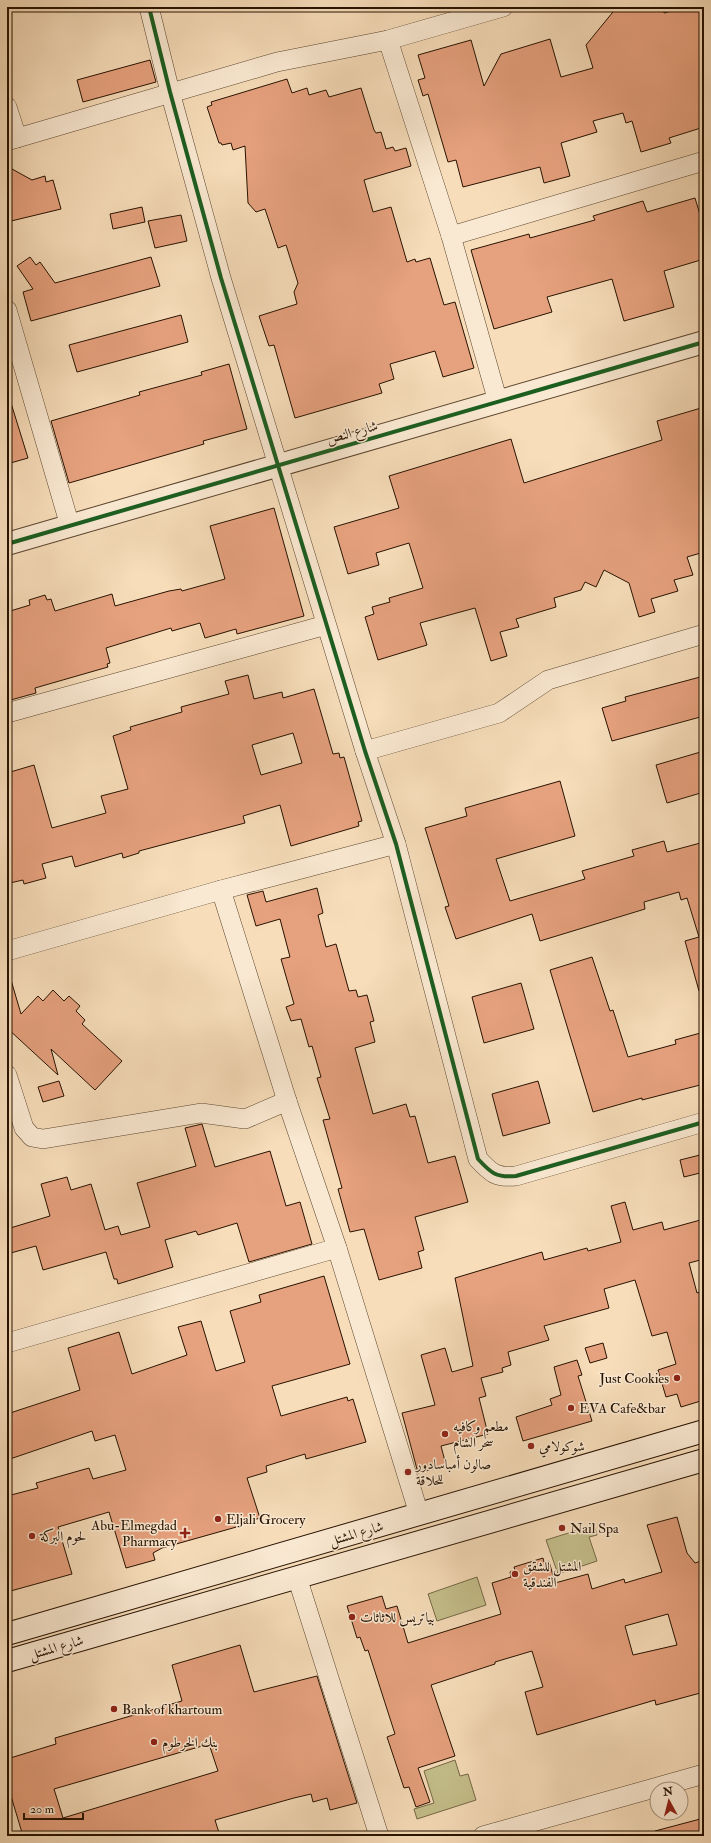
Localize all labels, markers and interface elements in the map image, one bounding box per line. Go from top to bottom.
street label: شارع النص [324,417,381,451]
place label: Just Cookies [598,1370,669,1387]
marker: Just Cookies [672,1373,682,1383]
place label: EVA Cafe&bar [579,1400,667,1417]
marker: EVA Cafe&bar [566,1403,576,1413]
place label: مطعم وكافيه سحر الشام [453,1418,509,1455]
marker: مطعم وكافيه سحر الشام [440,1429,450,1439]
place label: شوكولامي [539,1438,585,1458]
marker: شوكولامي [526,1441,536,1451]
place label: صالون أمباسادور للحلاقة [414,1454,491,1489]
marker: صالون أمباسادور للحلاقة [403,1467,413,1477]
place label: Eljali Grocery [226,1511,306,1529]
marker: Eljali Grocery [213,1514,223,1524]
place label: Abu-Elmegdad Pharmacy [90,1517,178,1551]
street label: شارع المشتل [327,1518,386,1552]
place label: Nail Spa [570,1520,619,1538]
marker: Nail Spa [557,1523,567,1533]
place label: لحوم البركة [39,1528,86,1549]
marker: Abu-Elmegdad Pharmacy [180,1528,190,1538]
marker: لحوم البركة [27,1531,37,1541]
place label: المشتل للشقق الفندقية [523,1558,581,1591]
marker: المشتل للشقق الفندقية [510,1569,520,1579]
place label: بياتريس للاثاثات [360,1609,434,1627]
marker: بياتريس للاثاثات [347,1612,357,1622]
street label: شارع المشتل [27,1632,86,1666]
place label: Bank of khartoum [122,1701,222,1718]
marker: Bank of khartoum [109,1704,119,1714]
place label: بنك الخرطوم [162,1734,218,1755]
marker: بنك الخرطوم [149,1737,159,1747]
north arrow [649,1781,689,1821]
text: N [661,1784,675,1799]
scale bar [24,1795,83,1821]
text: 20 m [30,1802,55,1817]

